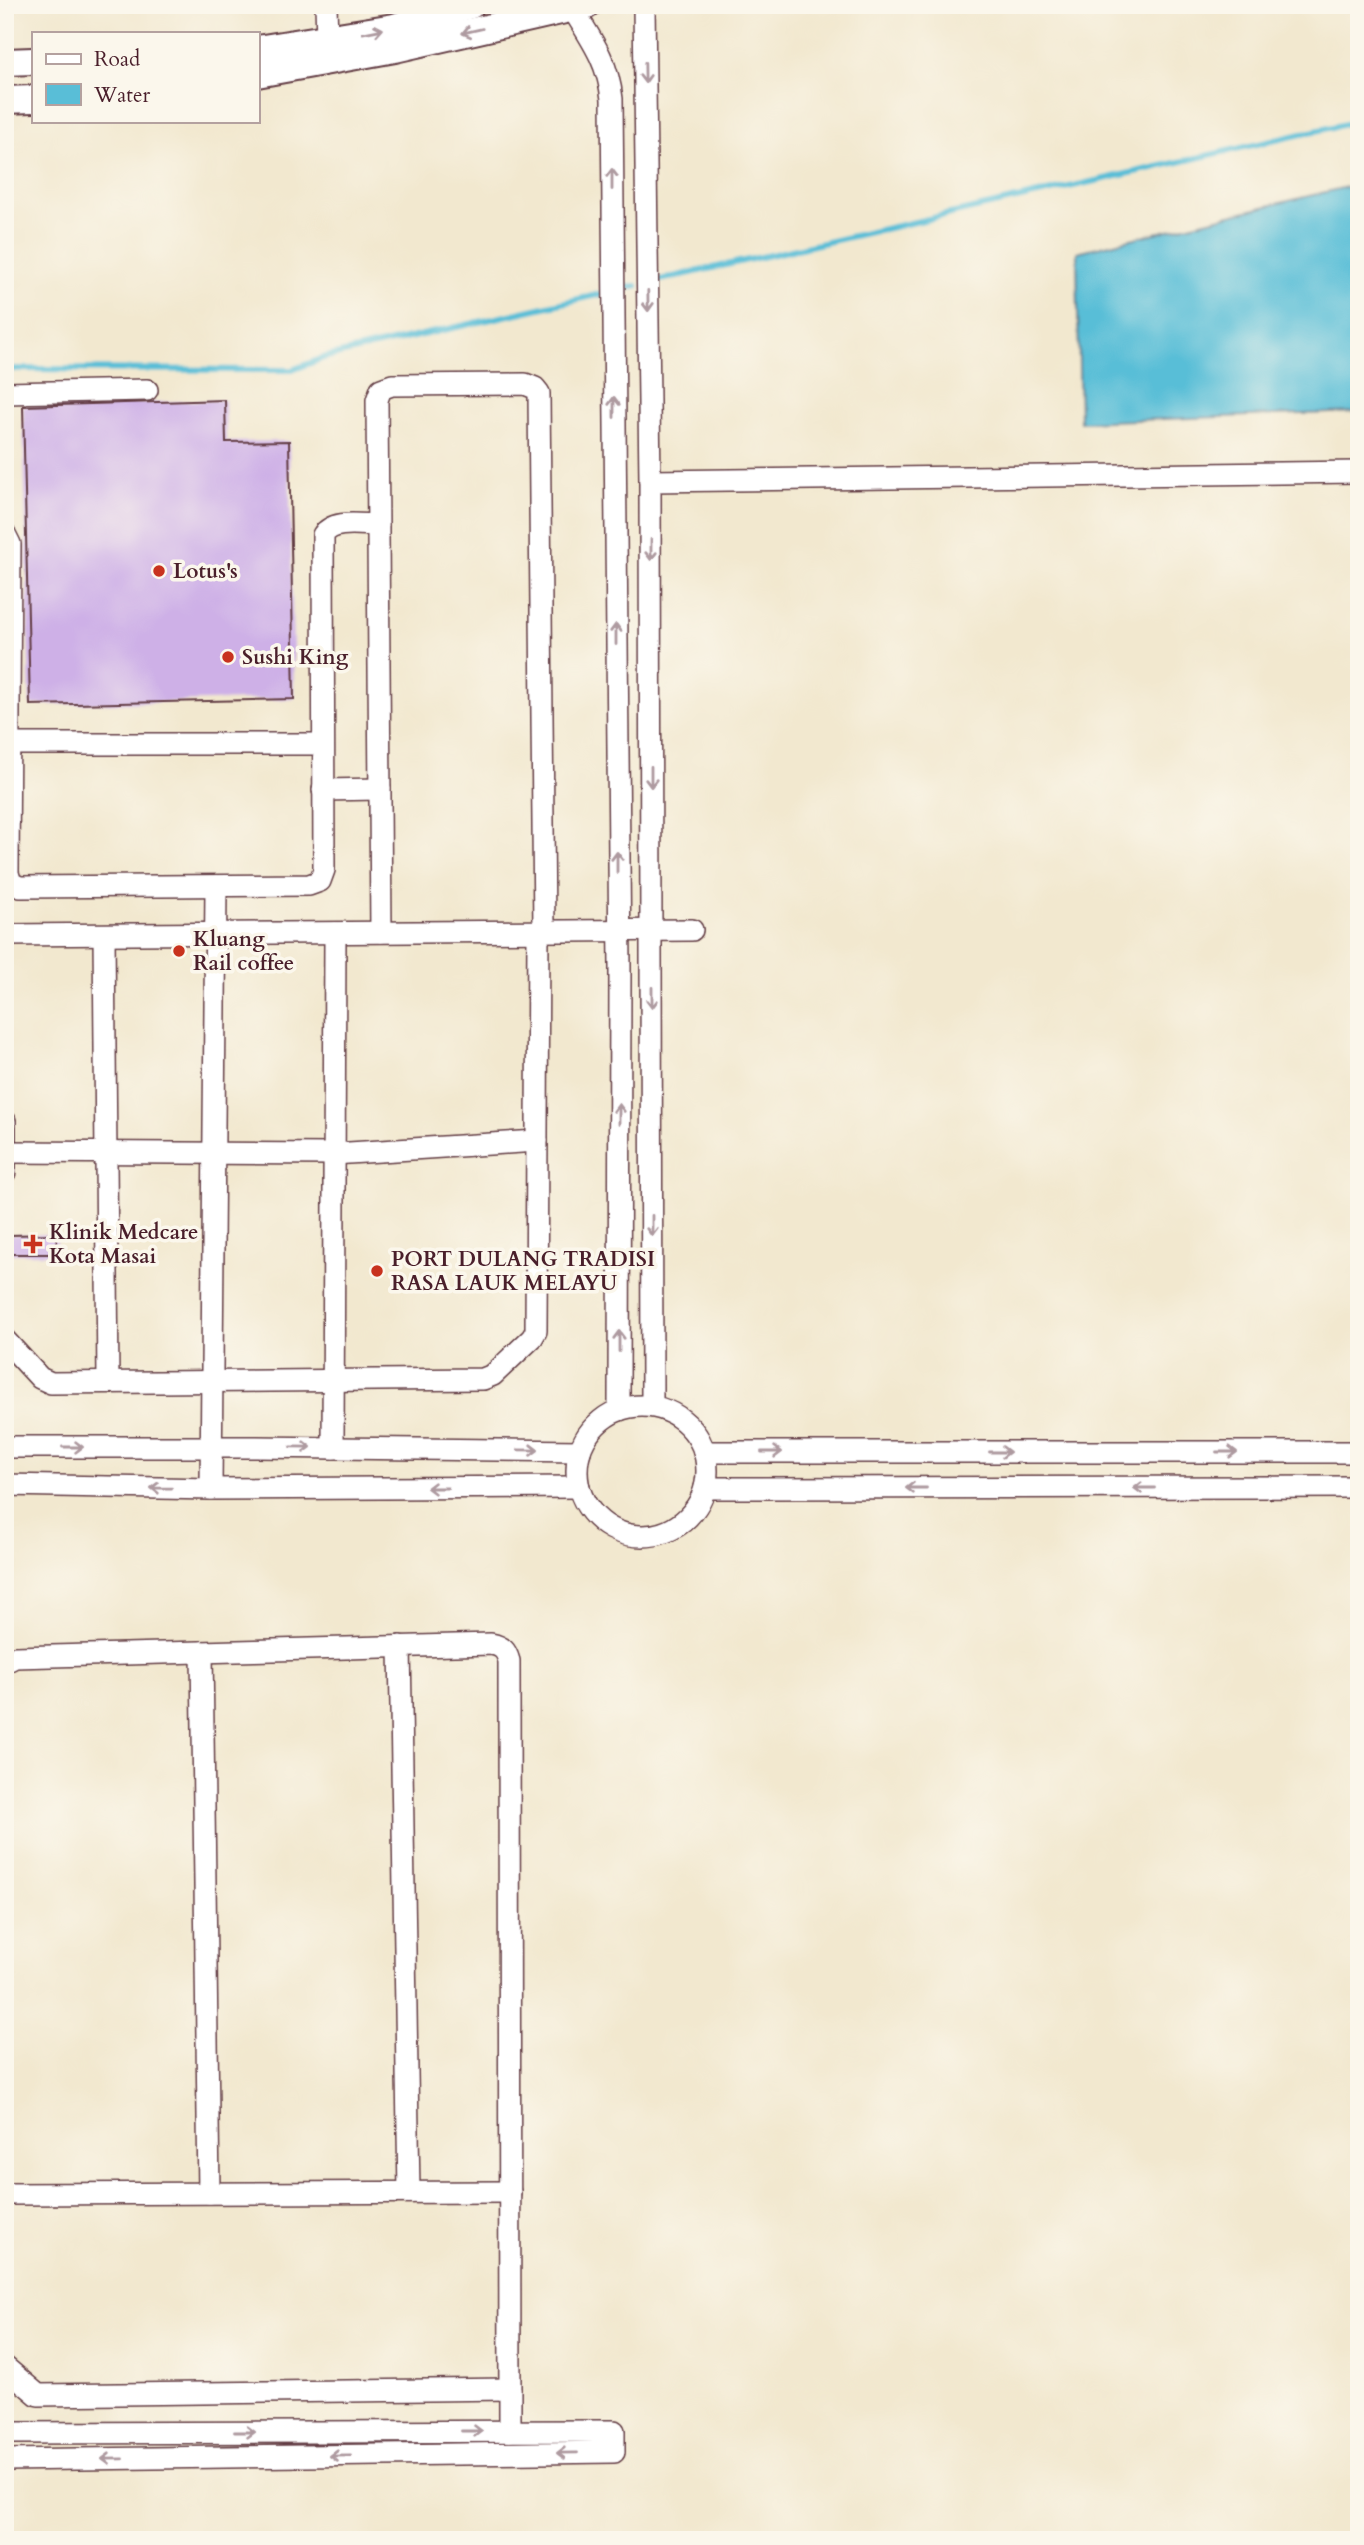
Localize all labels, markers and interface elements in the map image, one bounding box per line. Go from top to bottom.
one-way arrow [361,23,384,37]
one-way arrow [461,25,484,38]
legend [32,32,259,122]
text: Road [94,45,140,74]
one-way arrow [638,62,652,85]
text: Water [93,81,150,110]
one-way arrow [605,168,619,191]
one-way arrow [641,289,655,312]
one-way arrow [607,396,621,419]
one-way arrow [644,538,657,561]
place label: Lotus's [173,557,238,586]
marker: Lotus's [151,563,167,579]
one-way arrow [609,623,622,646]
place label: Sushi King [242,643,349,672]
marker: Sushi King [220,649,236,665]
one-way arrow [644,765,658,788]
one-way arrow [610,851,624,874]
place label: Kluang Rail coffee [193,925,294,978]
marker: Kluang Rail coffee [171,943,187,959]
one-way arrow [645,986,659,1009]
one-way arrow [612,1103,626,1126]
one-way arrow [645,1214,659,1237]
place label: Klinik Medcare Kota Masai [49,1218,198,1271]
marker: Klinik Medcare Kota Masai [23,1234,43,1254]
place label: PORT DULANG TRADISI RASA LAUK MELAYU [391,1245,655,1298]
marker: PORT DULANG TRADISI RASA LAUK MELAYU [369,1263,385,1279]
one-way arrow [612,1330,626,1353]
one-way arrow [62,1440,85,1454]
one-way arrow [289,1441,312,1454]
one-way arrow [517,1444,540,1457]
one-way arrow [761,1445,784,1459]
one-way arrow [988,1445,1011,1459]
one-way arrow [1216,1445,1239,1459]
one-way arrow [150,1481,173,1495]
one-way arrow [426,1481,449,1495]
one-way arrow [905,1481,928,1495]
one-way arrow [1132,1481,1155,1495]
one-way arrow [461,2424,484,2438]
one-way arrow [233,2425,256,2439]
one-way arrow [556,2446,579,2460]
one-way arrow [328,2449,351,2463]
one-way arrow [101,2452,124,2466]

